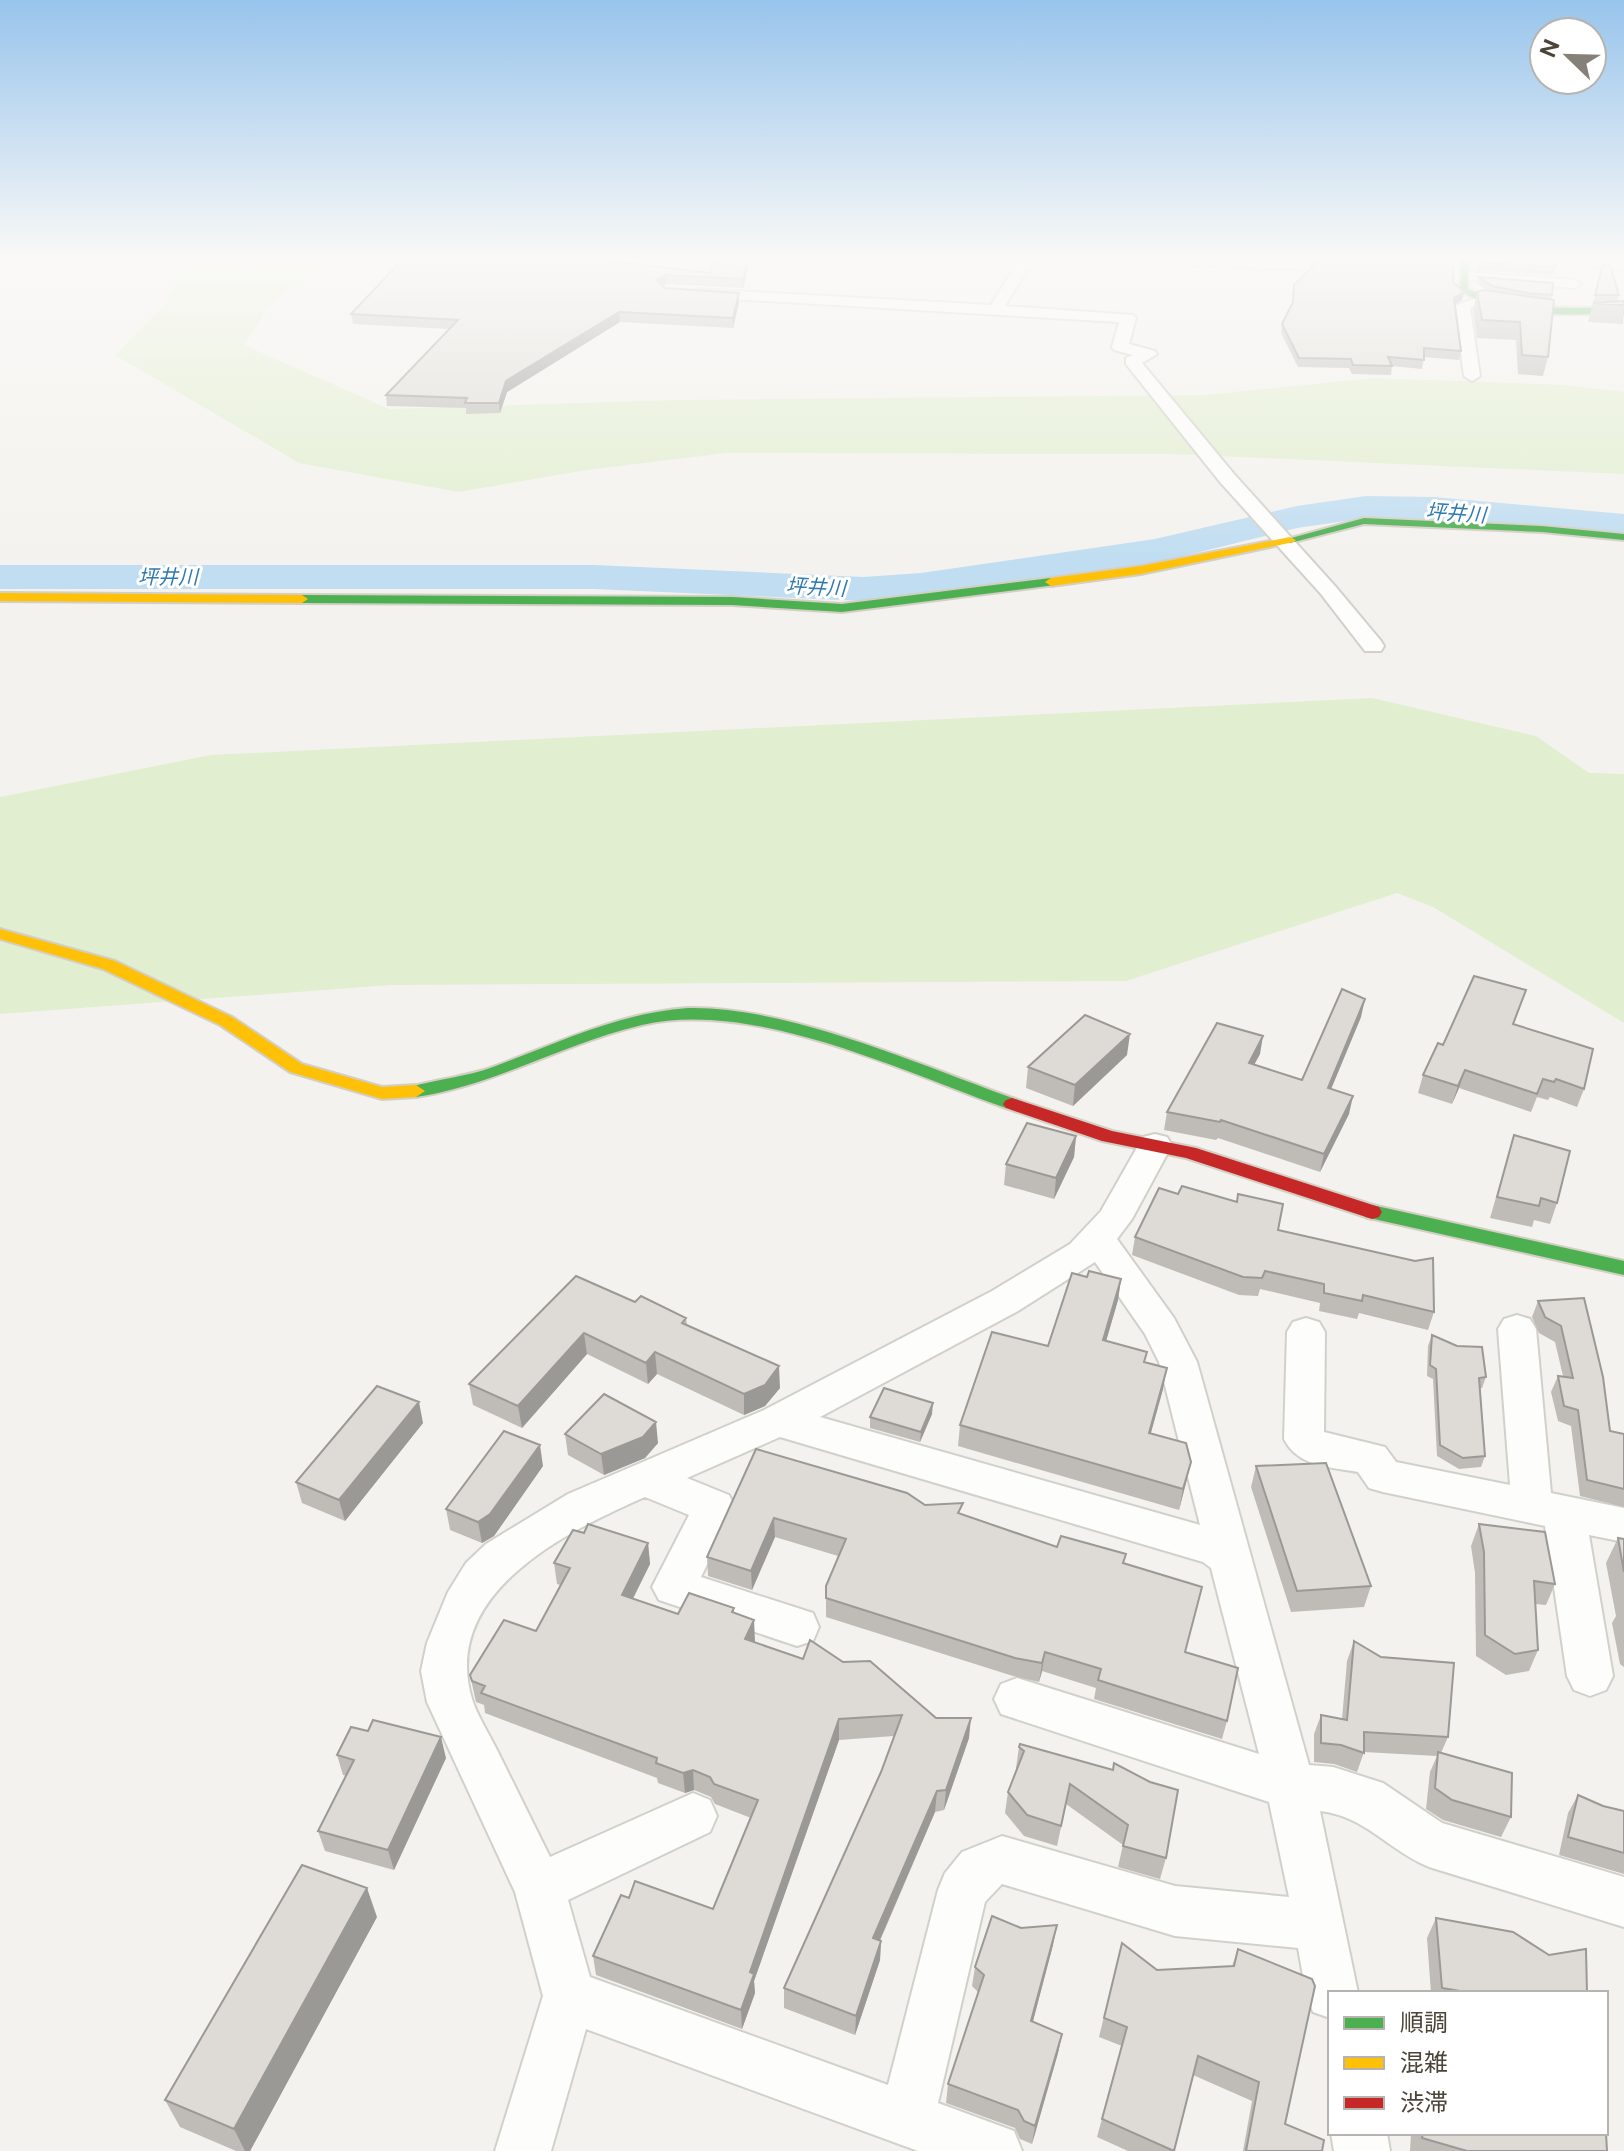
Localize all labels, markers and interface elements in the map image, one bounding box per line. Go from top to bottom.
north arrow [1528,16,1608,96]
text: N [1534,35,1565,61]
water label: 坪井川 [1425,499,1489,527]
water label: 坪井川 [138,565,200,589]
water label: 坪井川 [785,573,849,601]
legend [1328,1991,1608,2135]
text: 順調 [1400,2008,1448,2036]
text: 混雑 [1400,2048,1448,2076]
text: 渋滞 [1400,2088,1448,2116]

